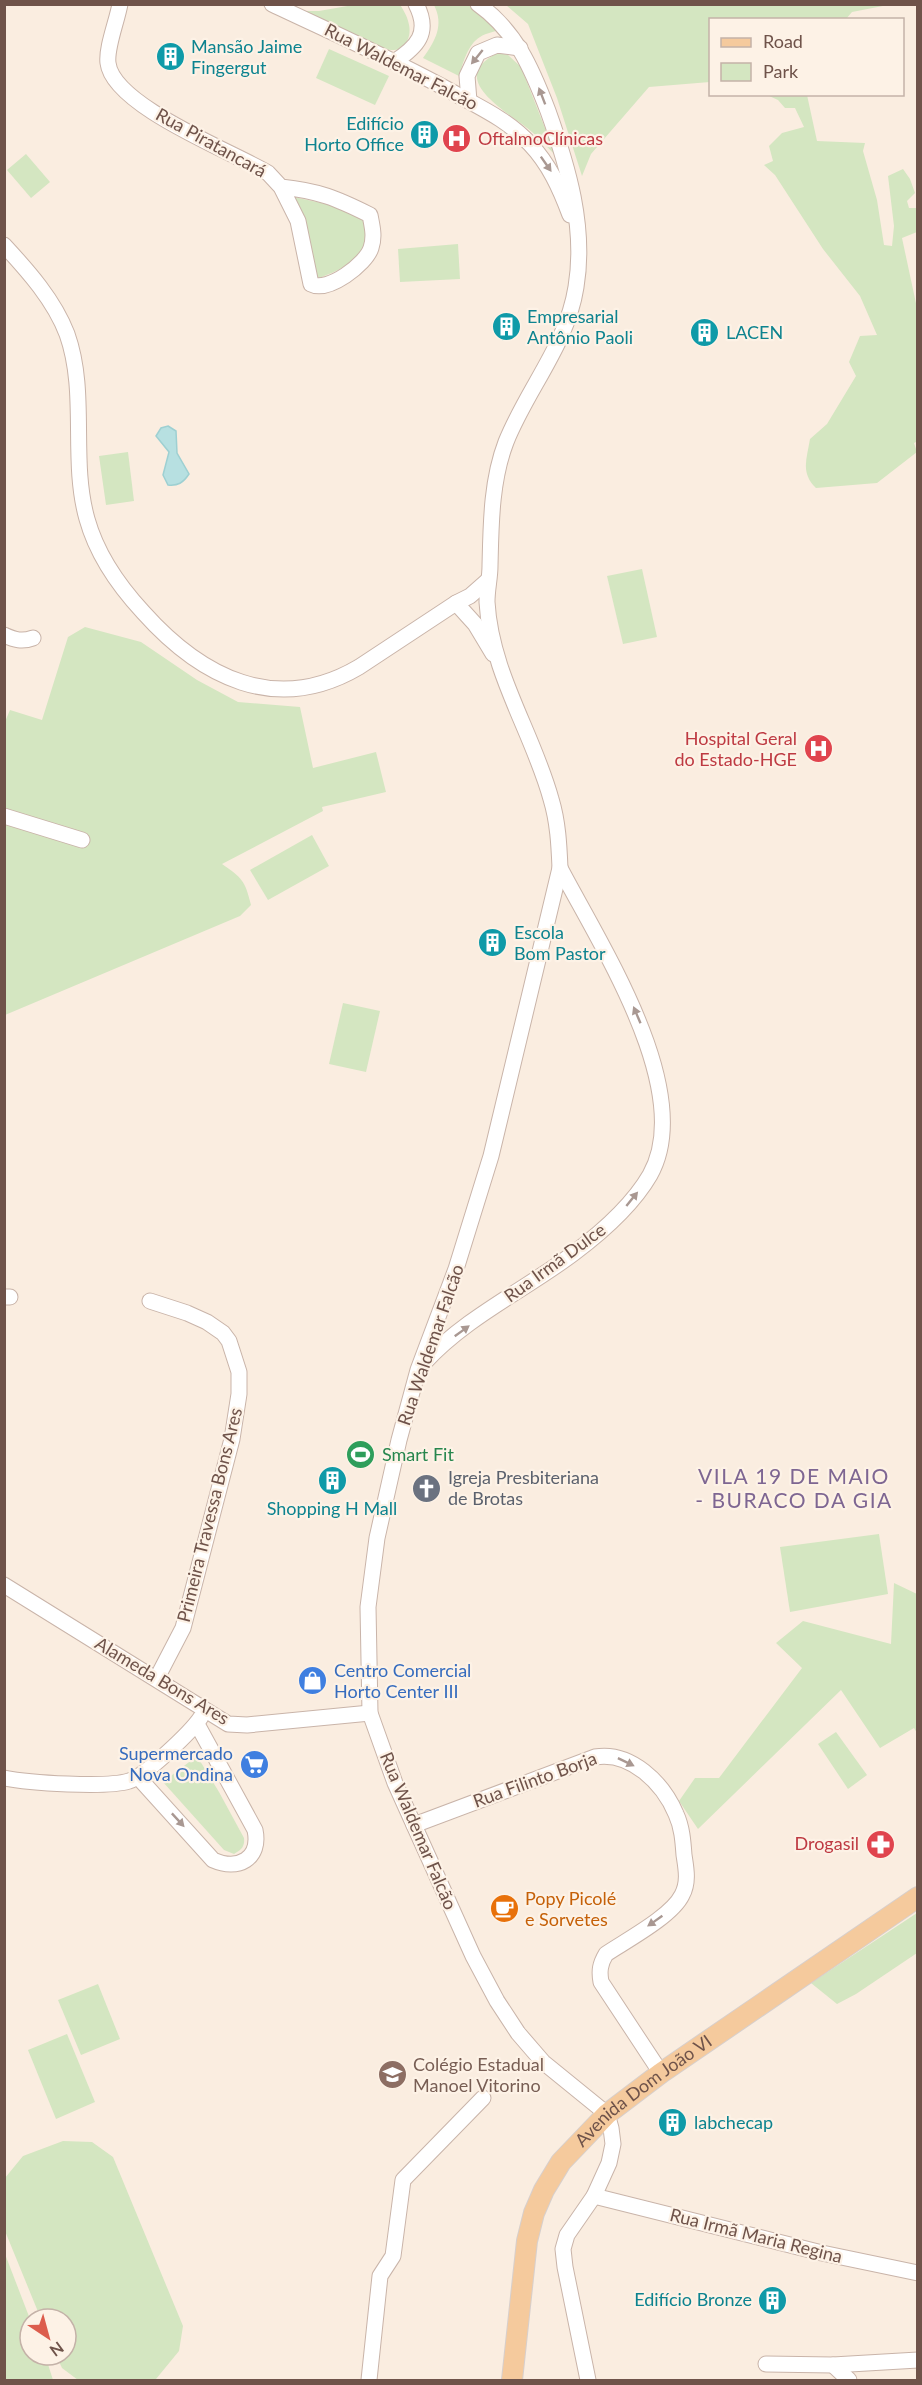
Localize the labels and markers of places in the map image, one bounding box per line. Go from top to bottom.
place label: Mansão Jaime Fingergut [191,35,302,78]
building icon: Mansão Jaime Fingergut [154,41,186,73]
place label: Edifício Horto Office [304,112,404,155]
building icon: Edifício Horto Office [409,118,441,150]
hospital icon: OftalmoClínicas [441,123,473,155]
place label: OftalmoClínicas [478,127,603,149]
place label: Empresarial Antônio Paoli [527,305,633,348]
building icon: Empresarial Antônio Paoli [490,311,522,343]
building icon: LACEN [689,317,721,349]
place label: LACEN [726,321,783,343]
place label: Hospital Geral do Estado-HGE [674,727,797,770]
hospital icon: Hospital Geral do Estado-HGE [802,733,834,765]
place label: Escola Bom Pastor [514,921,606,964]
building icon: Escola Bom Pastor [477,927,509,959]
sports icon: Smart Fit [345,1439,377,1471]
place label: Smart Fit [382,1443,454,1465]
building icon: Shopping H Mall [316,1464,348,1496]
place label: Igreja Presbiteriana de Brotas [448,1466,599,1509]
church icon: Igreja Presbiteriana de Brotas [411,1472,443,1504]
place label: Shopping H Mall [267,1497,397,1519]
place label: Centro Comercial Horto Center III [334,1659,471,1702]
shop icon: Centro Comercial Horto Center III [297,1665,329,1697]
place label: Supermercado Nova Ondina [119,1742,233,1785]
supermarket icon: Supermercado Nova Ondina [238,1748,270,1780]
pharmacy icon: Drogasil [864,1828,896,1860]
place label: Drogasil [794,1832,859,1854]
place label: Popy Picolé e Sorvetes [525,1887,616,1930]
cafe icon: Popy Picolé e Sorvetes [488,1893,520,1925]
place label: Colégio Estadual Manoel Vitorino [413,2053,544,2096]
school or university icon: Colégio Estadual Manoel Vitorino [376,2059,408,2091]
building icon: labchecap [657,2107,689,2139]
place label: labchecap [694,2111,773,2133]
building icon: Edifício Bronze [757,2284,789,2316]
place label: Edifício Bronze [634,2288,752,2310]

